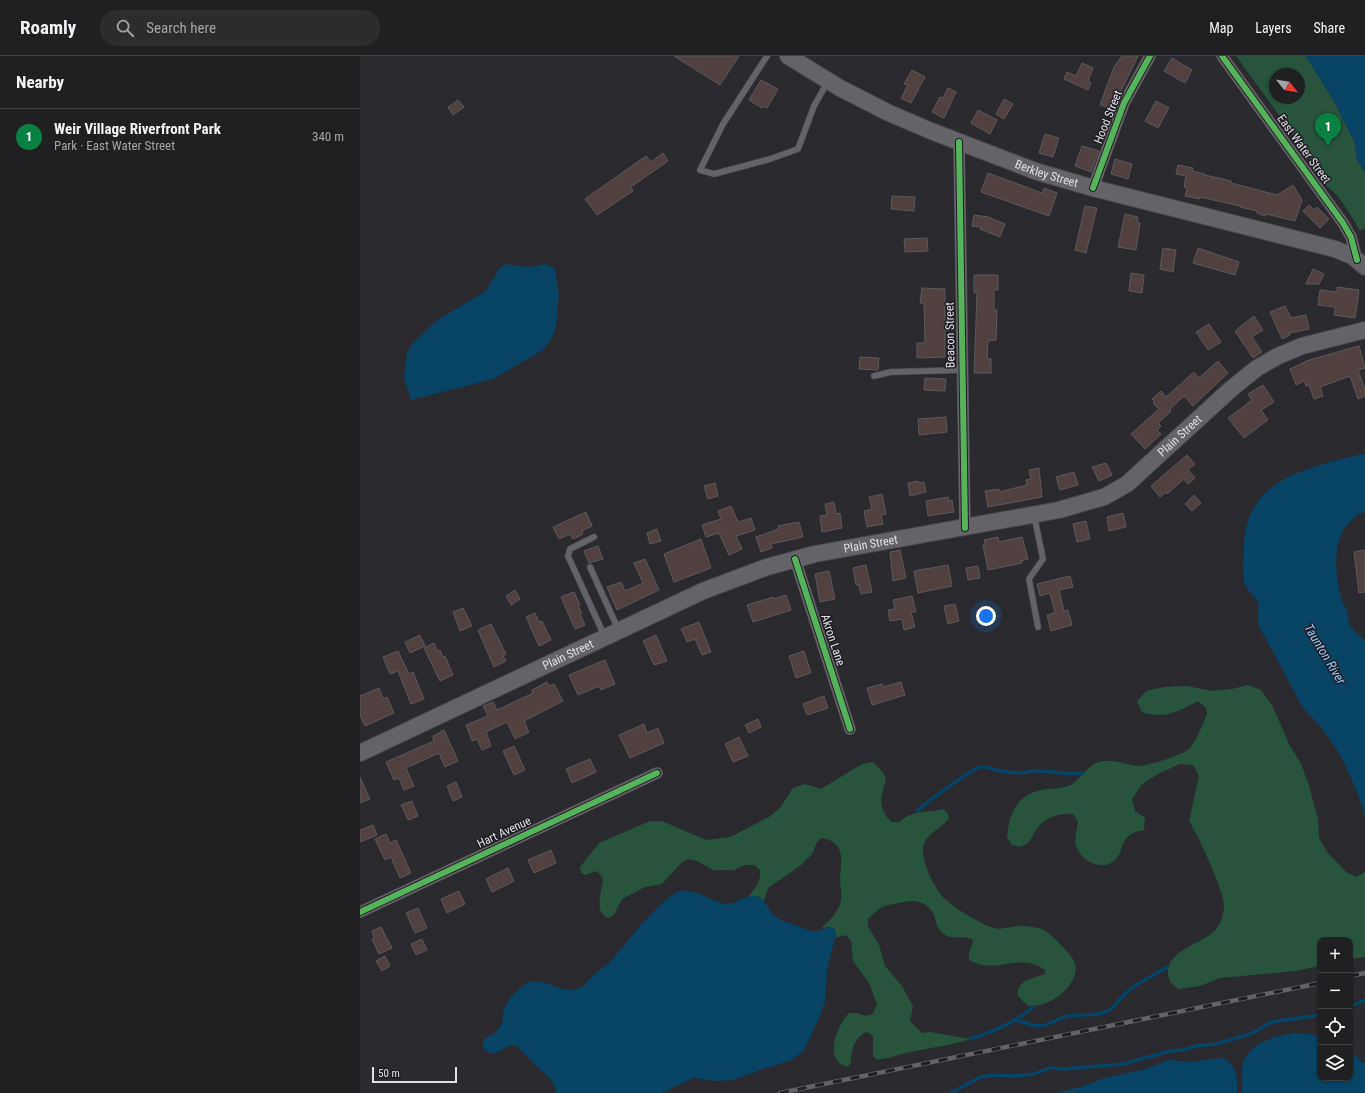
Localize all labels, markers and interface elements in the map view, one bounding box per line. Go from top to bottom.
search box [100,10,380,46]
text: Roamly [20,16,76,39]
icon: search [114,17,136,39]
text: Search here [146,19,216,37]
text: Map [1209,20,1233,36]
text: Layers [1255,20,1292,36]
text: Share [1314,20,1345,36]
north arrow [1269,68,1305,104]
text: Nearby [16,72,64,92]
street label: Hood Street [1091,88,1125,146]
street label: East Water Street [1274,112,1334,187]
pin: 1 [1315,113,1341,146]
text: Weir Village Riverfront Park [54,120,221,138]
text: 1 [26,129,32,144]
text: 340 m [312,129,344,144]
text: Park · East Water Street [54,138,175,153]
street label: Berkley Street [1013,157,1080,190]
street label: Beacon Street [942,301,958,368]
street label: Plain Street [1155,412,1205,459]
street label: Plain Street [843,532,899,556]
your location [976,606,996,626]
street label: Akron Lane [818,612,848,668]
water label: Taunton River [1301,621,1349,688]
street label: Plain Street [540,637,596,673]
street label: Hart Avenue [475,813,534,851]
map controls [1317,937,1353,1081]
button: + [1317,937,1353,973]
button: − [1317,973,1353,1009]
button: locate [1317,1009,1353,1045]
button: layers [1317,1045,1353,1081]
scale bar [372,1065,457,1084]
text: 50 m [378,1067,400,1080]

